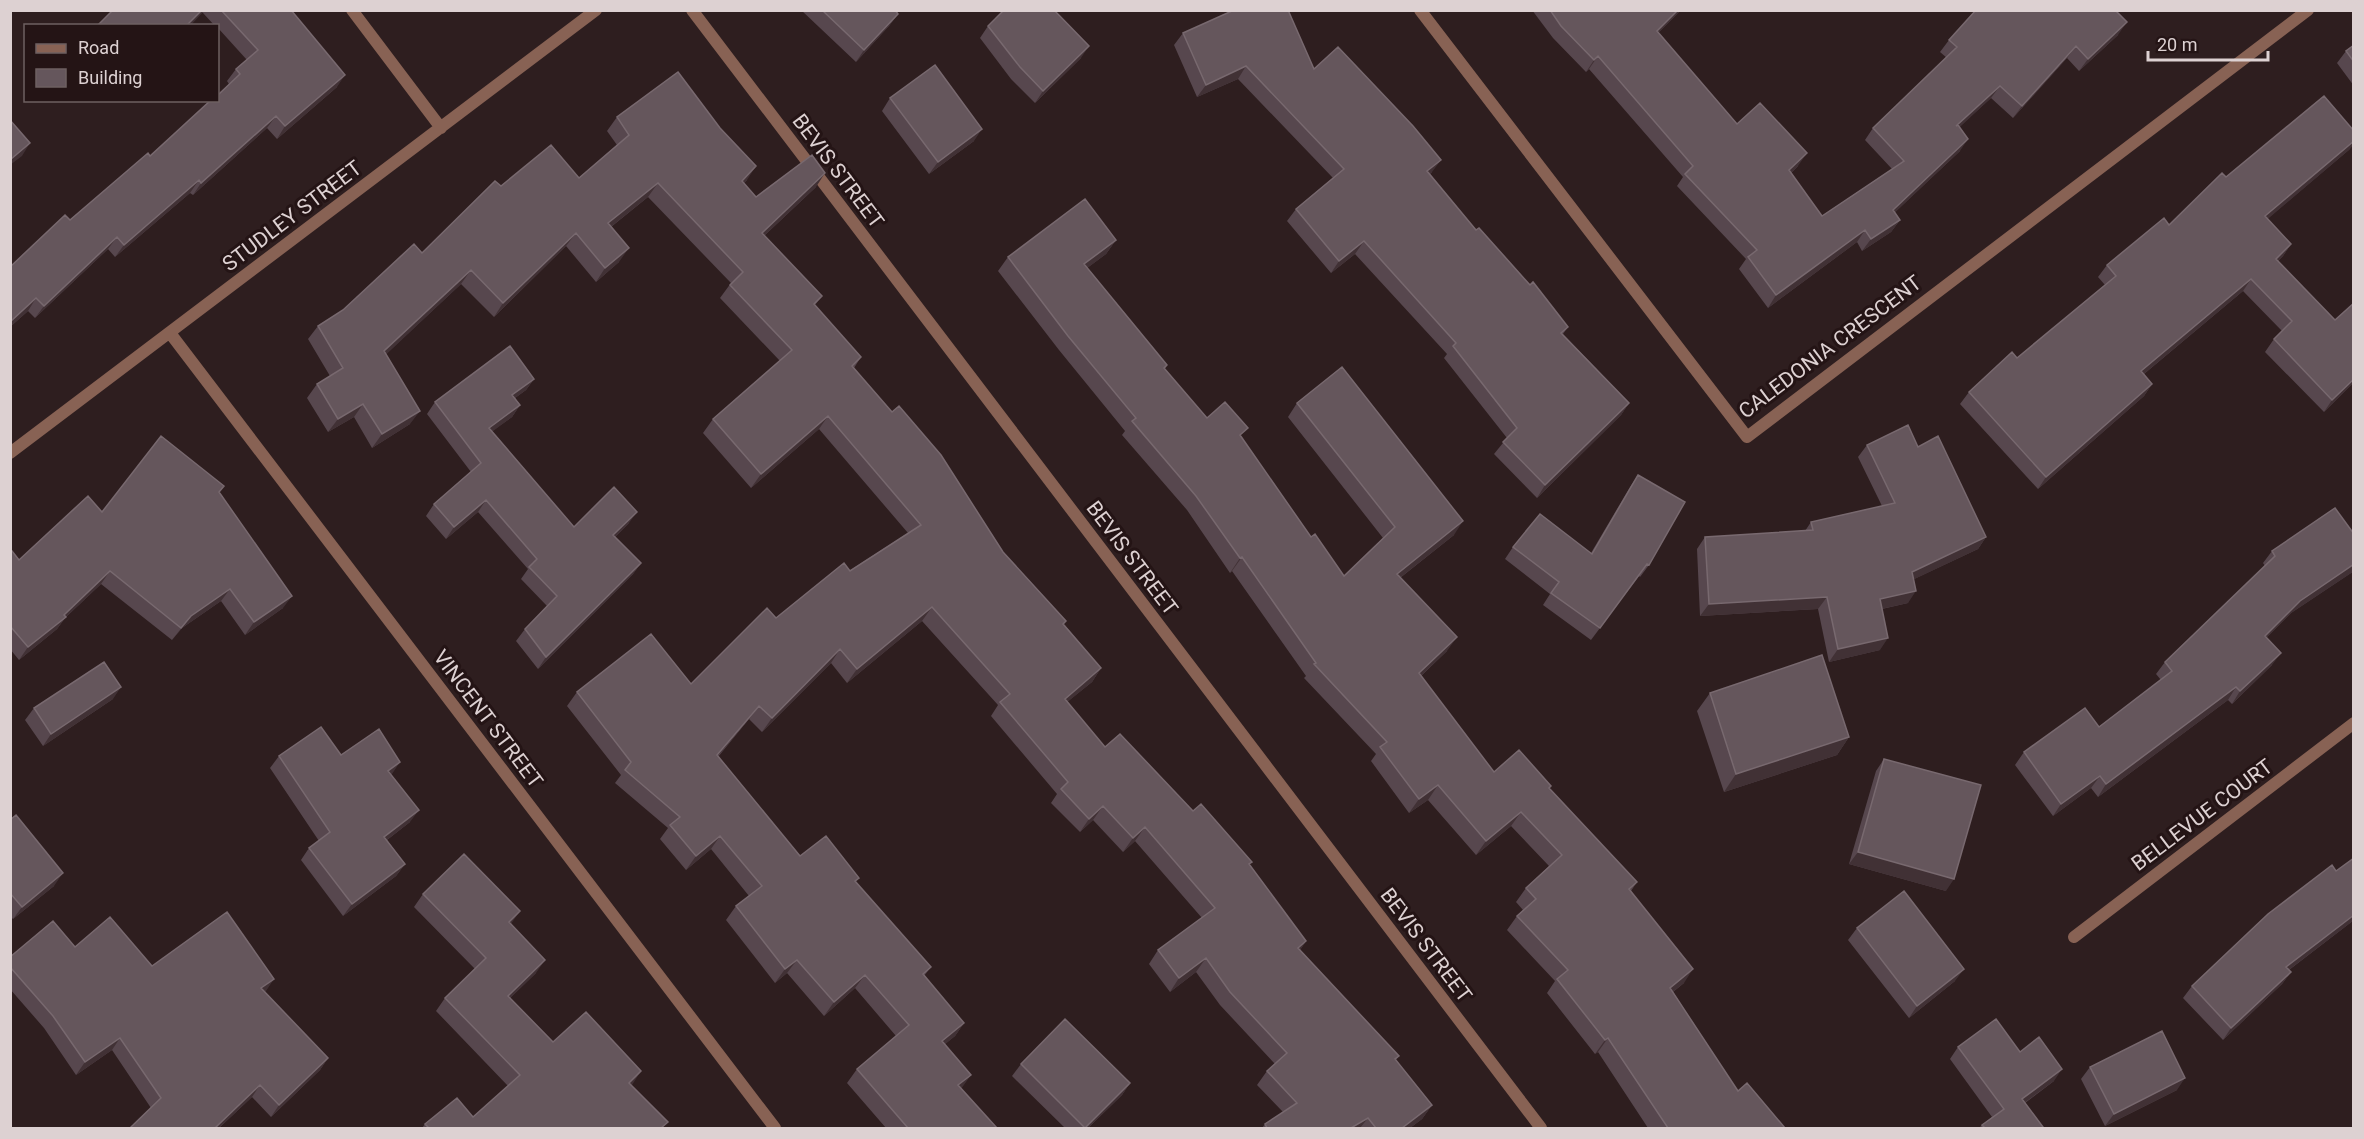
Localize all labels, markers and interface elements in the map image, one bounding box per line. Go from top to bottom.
legend [24,24,219,102]
scale bar [2148,24,2268,62]
text: 20 m [2157,34,2197,55]
text: Road [78,37,119,58]
text: Building [78,67,142,88]
street label: BEVIS STREET [787,109,889,233]
street label: STUDLEY STREET [218,156,367,276]
street label: CALEDONIA CRESCENT [1734,270,1926,424]
street label: BEVIS STREET [1081,496,1183,620]
street label: VINCENT STREET [428,645,548,793]
street label: BELLEVUE COURT [2127,754,2278,876]
street label: BEVIS STREET [1375,883,1477,1007]

